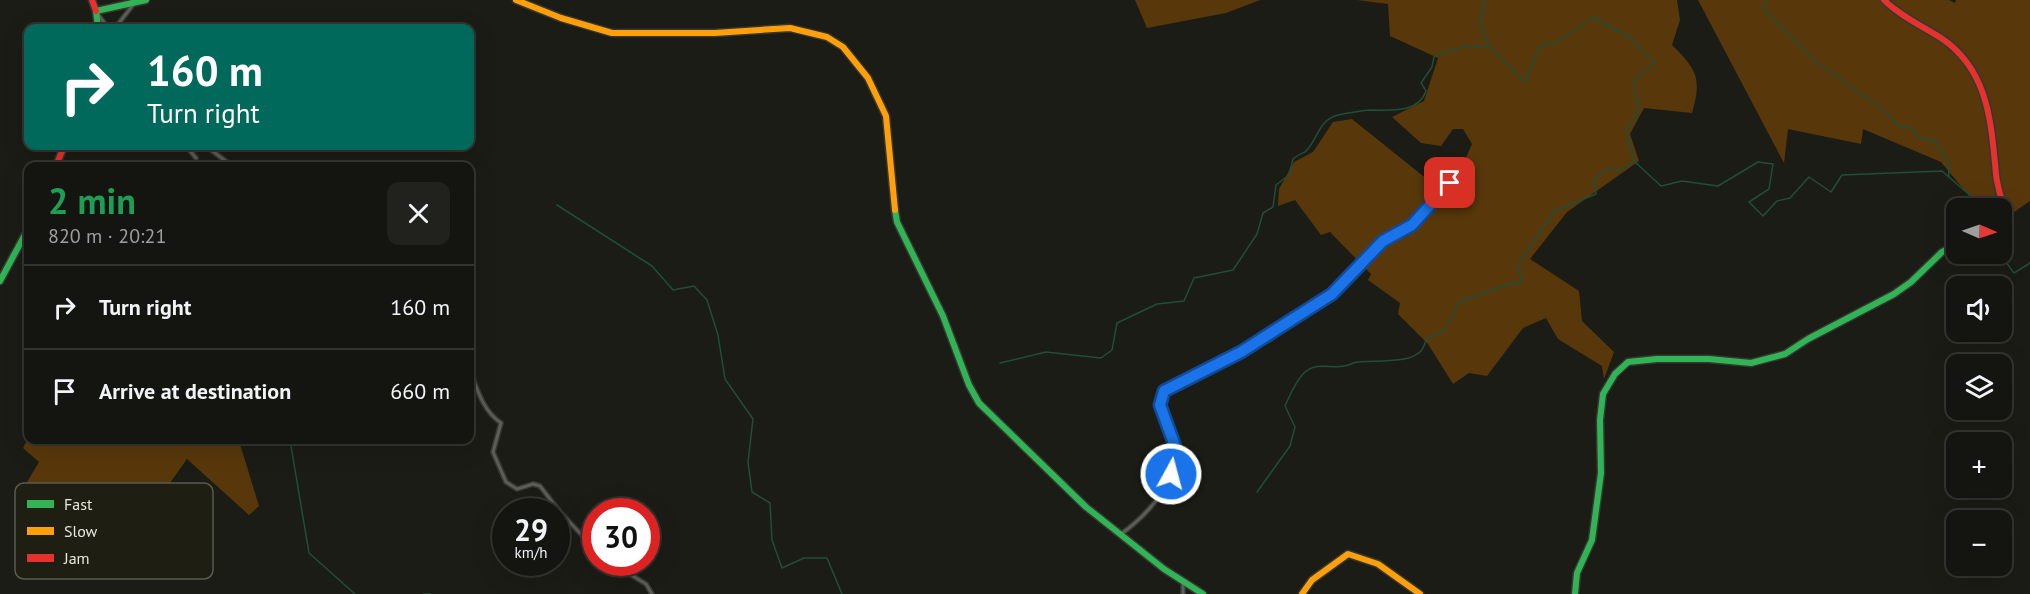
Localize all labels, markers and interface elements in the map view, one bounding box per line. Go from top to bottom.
text: 160 m [147,43,263,98]
icon: right [48,48,126,126]
text: Turn right [147,96,260,130]
pin [1424,157,1475,208]
icon: arrive [1433,166,1466,199]
text: 2 min [48,177,136,224]
button: close [387,182,450,245]
north arrow [1946,198,2012,264]
map controls [1946,198,2012,576]
text: 820 m · 20:21 [48,223,166,249]
button: sound [1946,276,2012,342]
icon: right [48,291,81,324]
text: Turn right [99,293,191,321]
text: 160 m [390,293,450,321]
button: layers [1946,354,2012,420]
icon: arrive [48,375,81,408]
text: Arrive at destination [99,377,291,405]
text: 660 m [390,377,450,405]
button: + [1946,432,2012,498]
position arrow [1139,442,1203,506]
legend [15,483,213,579]
text: Fast [64,494,93,514]
speed limit sign: 30 [582,498,660,576]
text: 29 [514,510,548,549]
button: − [1946,510,2012,576]
text: Slow [64,521,98,541]
text: km/h [515,543,547,562]
text: Jam [63,548,90,568]

